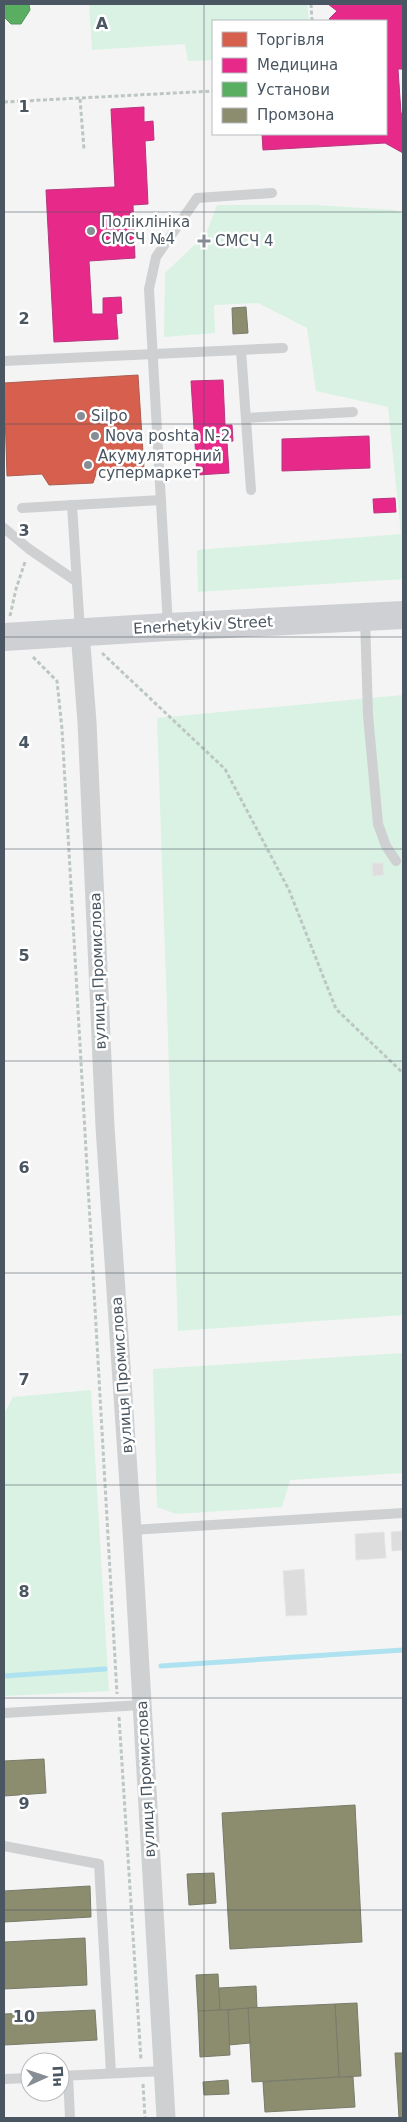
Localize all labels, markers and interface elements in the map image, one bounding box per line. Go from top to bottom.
text: A [96,14,109,33]
legend [212,20,387,135]
text: Торгівля [256,31,324,49]
text: Медицина [257,56,338,74]
text: Установи [257,81,330,99]
text: 1 [18,97,30,116]
text: Промзона [257,106,334,124]
place label: Поліклініка СМСЧ №4 [101,213,190,248]
marker: Поліклініка СМСЧ №4 [85,225,97,237]
place label: СМСЧ 4 [215,232,273,250]
marker: СМСЧ 4 [197,234,211,248]
text: 2 [18,309,30,328]
place label: Silpo [91,407,128,425]
marker: Silpo [75,410,87,422]
place label: Nova poshta N-2 [105,427,230,445]
marker: Nova poshta N-2 [89,430,101,442]
place label: Акумуляторний супермаркет [98,447,222,482]
marker: Акумуляторний супермаркет [82,459,94,471]
text: 3 [18,521,30,540]
street label: Enerhetykiv Street [133,612,273,638]
text: 4 [18,733,30,752]
street label: вулиця Промислова [86,892,110,1050]
text: 5 [18,946,30,965]
text: 6 [18,1158,30,1177]
street label: вулиця Промислова [108,1296,136,1454]
text: 7 [18,1370,30,1389]
text: 8 [18,1582,30,1601]
street label: вулиця Промислова [133,1700,159,1858]
text: 9 [18,1794,30,1813]
text: 10 [13,2007,35,2026]
north arrow [20,2052,70,2102]
text: Пн [49,2065,67,2087]

